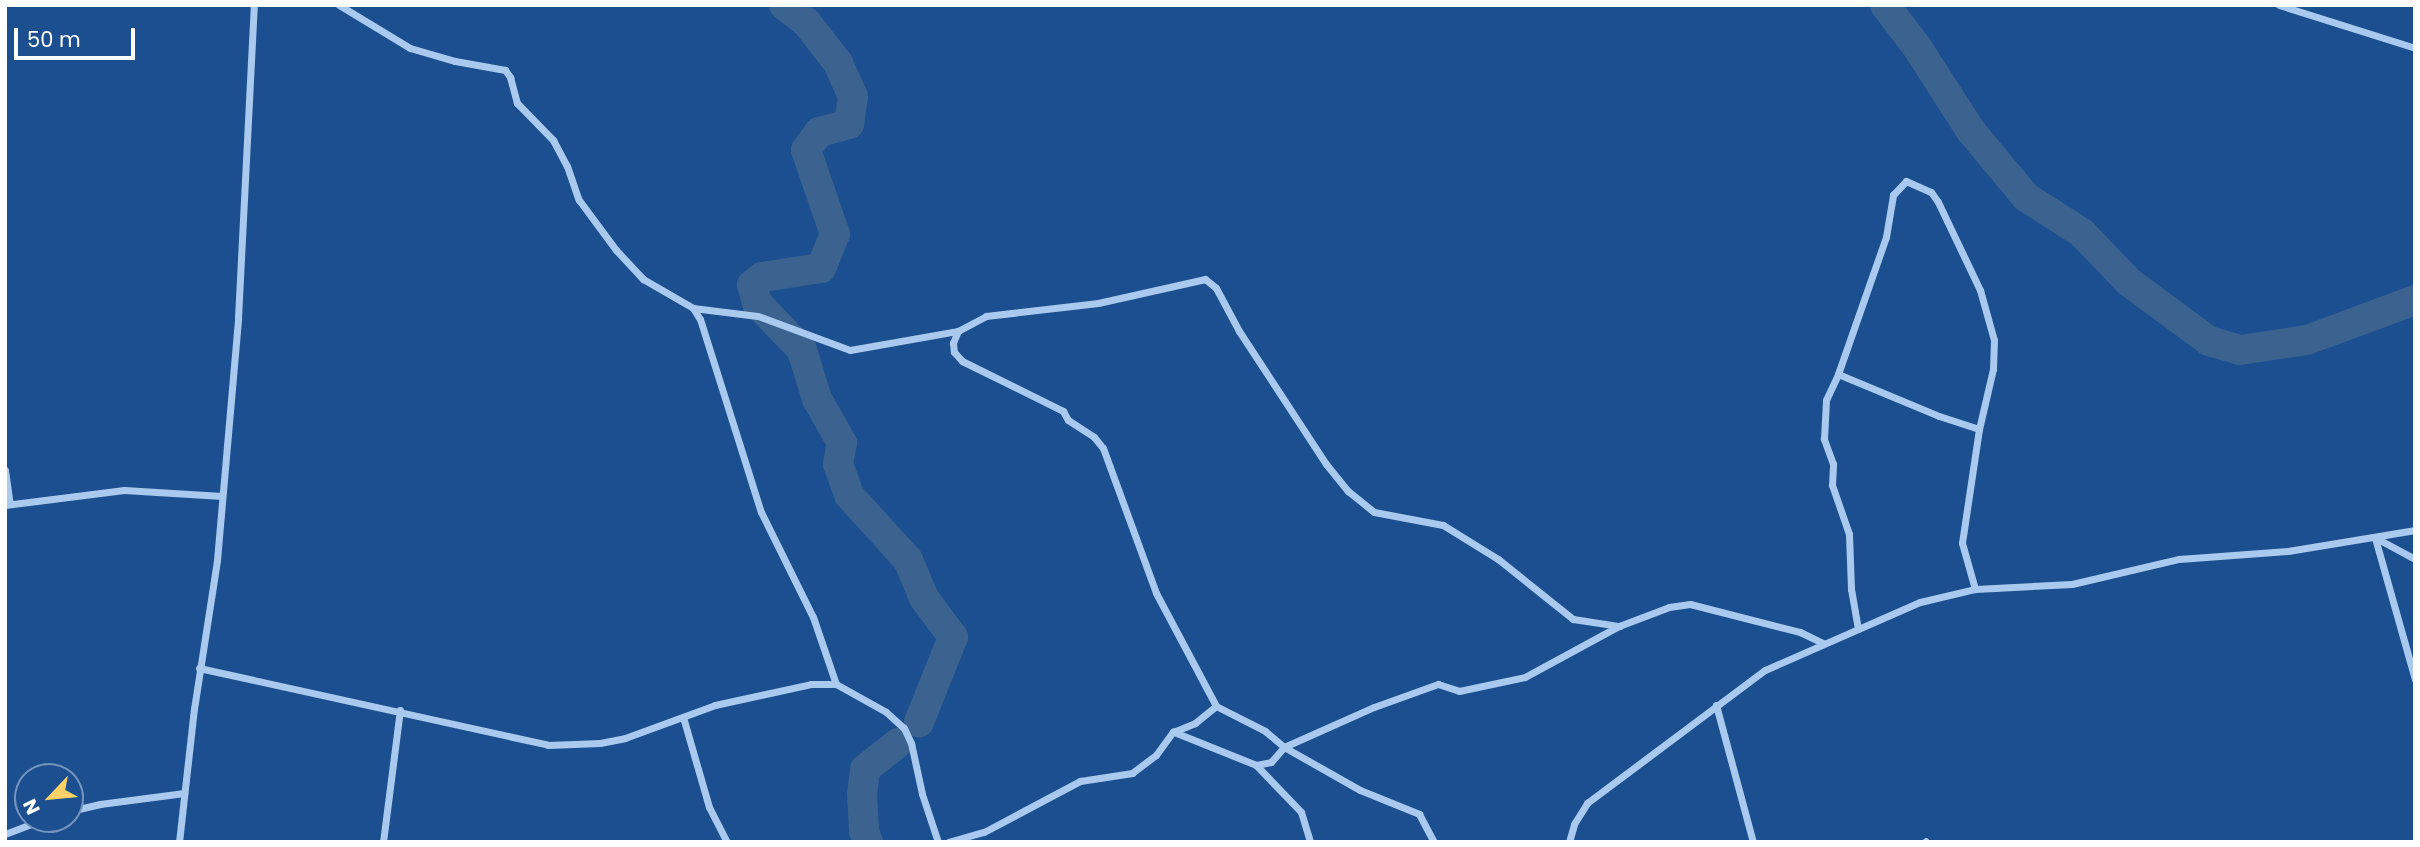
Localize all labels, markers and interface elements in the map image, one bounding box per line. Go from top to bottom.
scale bar [18,14,138,58]
text: 50 m [27,25,81,54]
north arrow [14,763,84,833]
text: N [16,794,47,819]

